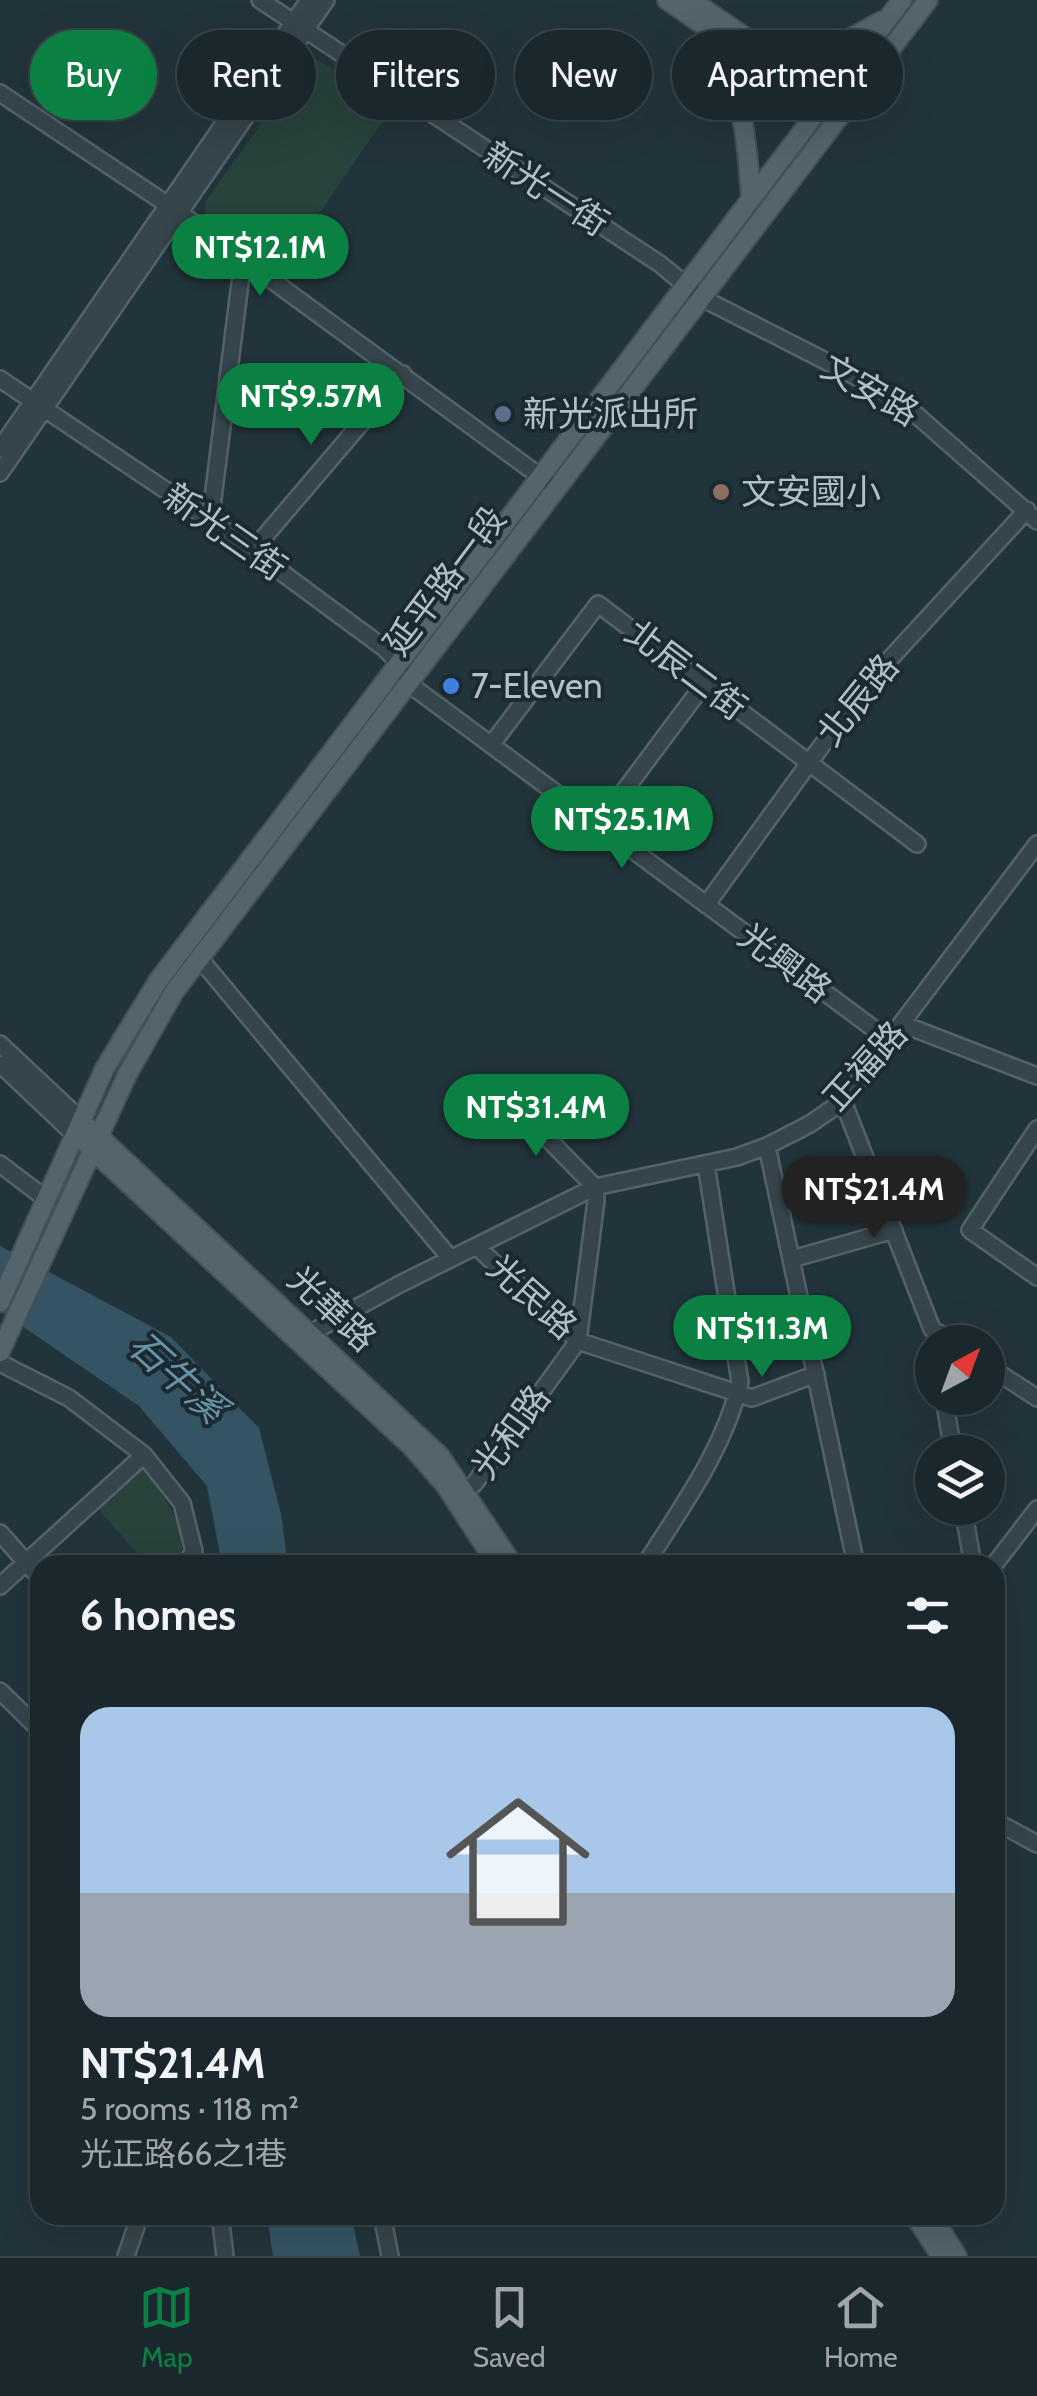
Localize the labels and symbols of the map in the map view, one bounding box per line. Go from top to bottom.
street label: 新光一街 [476,132,617,245]
pin: NT$12.1M [157,214,363,299]
street label: 文安路 [814,345,926,434]
pin: NT$9.57M [208,363,414,448]
place label: 新光派出所 [523,392,698,435]
marker: 新光派出所 [492,403,514,425]
place label: 文安國小 [741,470,881,513]
street label: 新光三街 [156,474,295,589]
marker: 文安國小 [710,481,732,503]
street label: 延平路一段 [375,498,514,664]
street label: 北辰二街 [617,610,755,729]
street label: 北辰路 [808,645,907,754]
place label: 7-Eleven [471,664,603,707]
marker: 7-Eleven [440,675,462,697]
pin: NT$25.1M [519,786,725,871]
street label: 光興路 [730,914,840,1011]
street label: 正福路 [814,1012,916,1119]
pin: NT$31.4M [433,1074,639,1159]
pin: NT$21.4M [771,1156,977,1241]
street label: 光民路 [479,1246,586,1348]
street label: 光華路 [279,1257,385,1360]
pin: NT$11.3M [659,1295,865,1380]
water label: 石牛溪 [119,1321,239,1436]
north arrow [915,1325,1005,1415]
street label: 光和路 [462,1377,559,1487]

